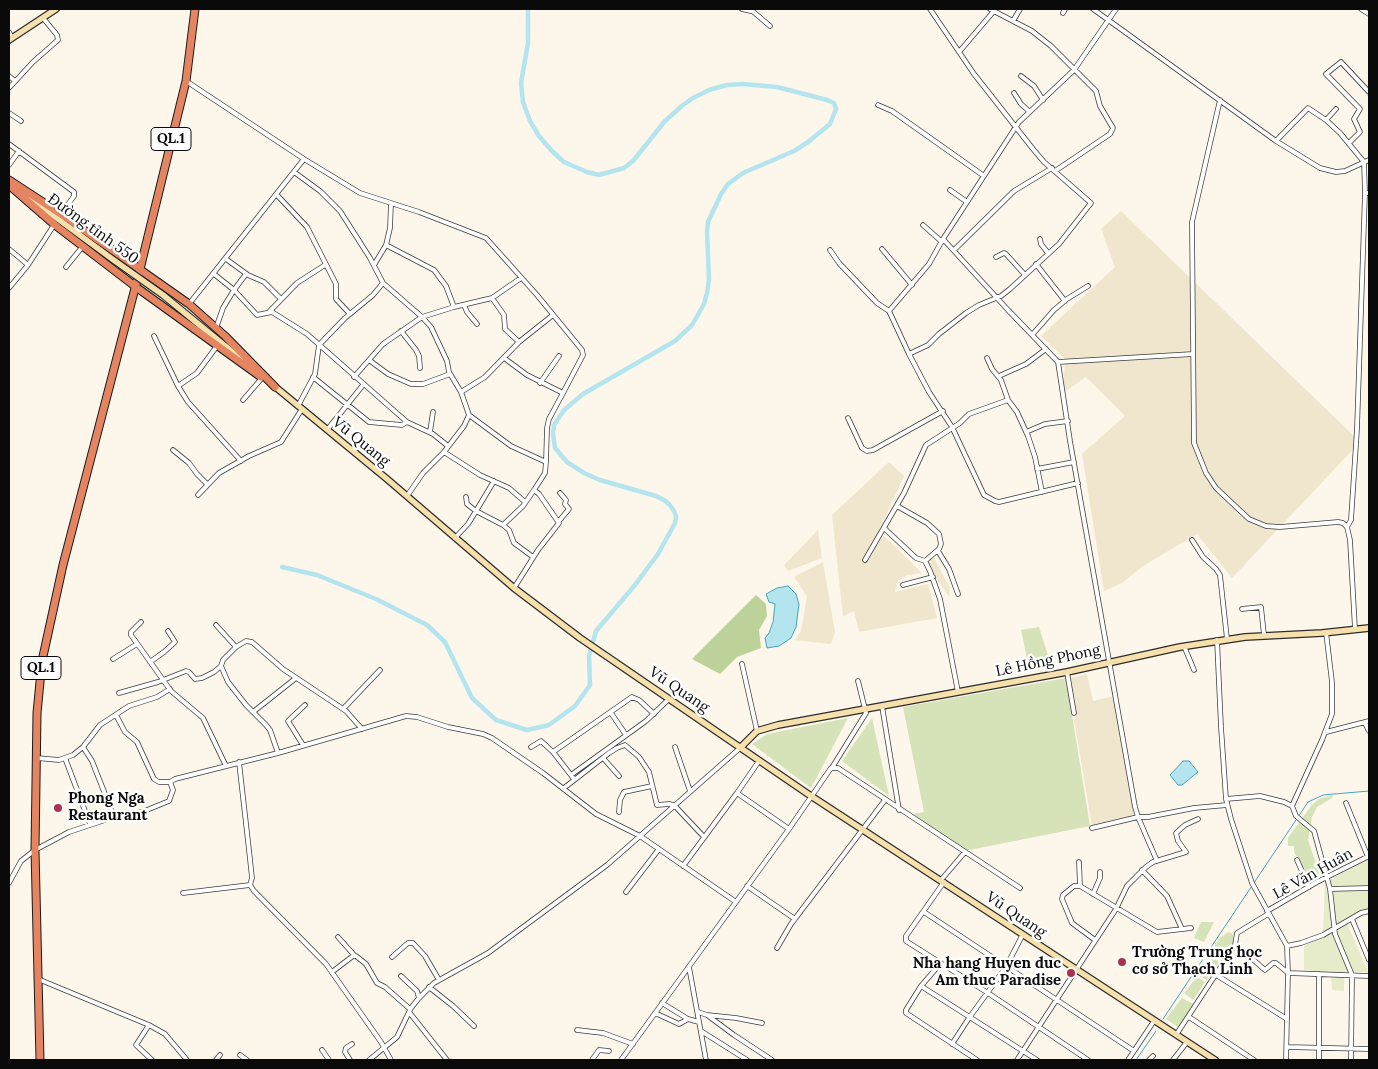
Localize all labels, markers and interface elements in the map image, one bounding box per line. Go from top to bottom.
road number: QL.1 [151,128,191,150]
street label: Đường tỉnh 550 [44,190,142,268]
street label: Vũ Quang [329,413,393,471]
street label: Lê Hồng Phong [994,641,1102,681]
road number: QL.1 [21,656,61,680]
street label: Vũ Quang [645,663,713,717]
place label: Phong Nga Restaurant [68,790,147,825]
marker: Phong Nga Restaurant [52,802,64,814]
street label: Lê Văn Huân [1270,845,1356,903]
street label: Vũ Quang [982,888,1050,942]
place label: Trường Trung học cơ sở Thạch Linh [1132,944,1262,979]
place label: Nha hang Huyen duc Am thuc Paradise [913,955,1061,990]
marker: Trường Trung học cơ sở Thạch Linh [1116,956,1128,968]
marker: Nha hang Huyen duc Am thuc Paradise [1065,967,1077,979]

